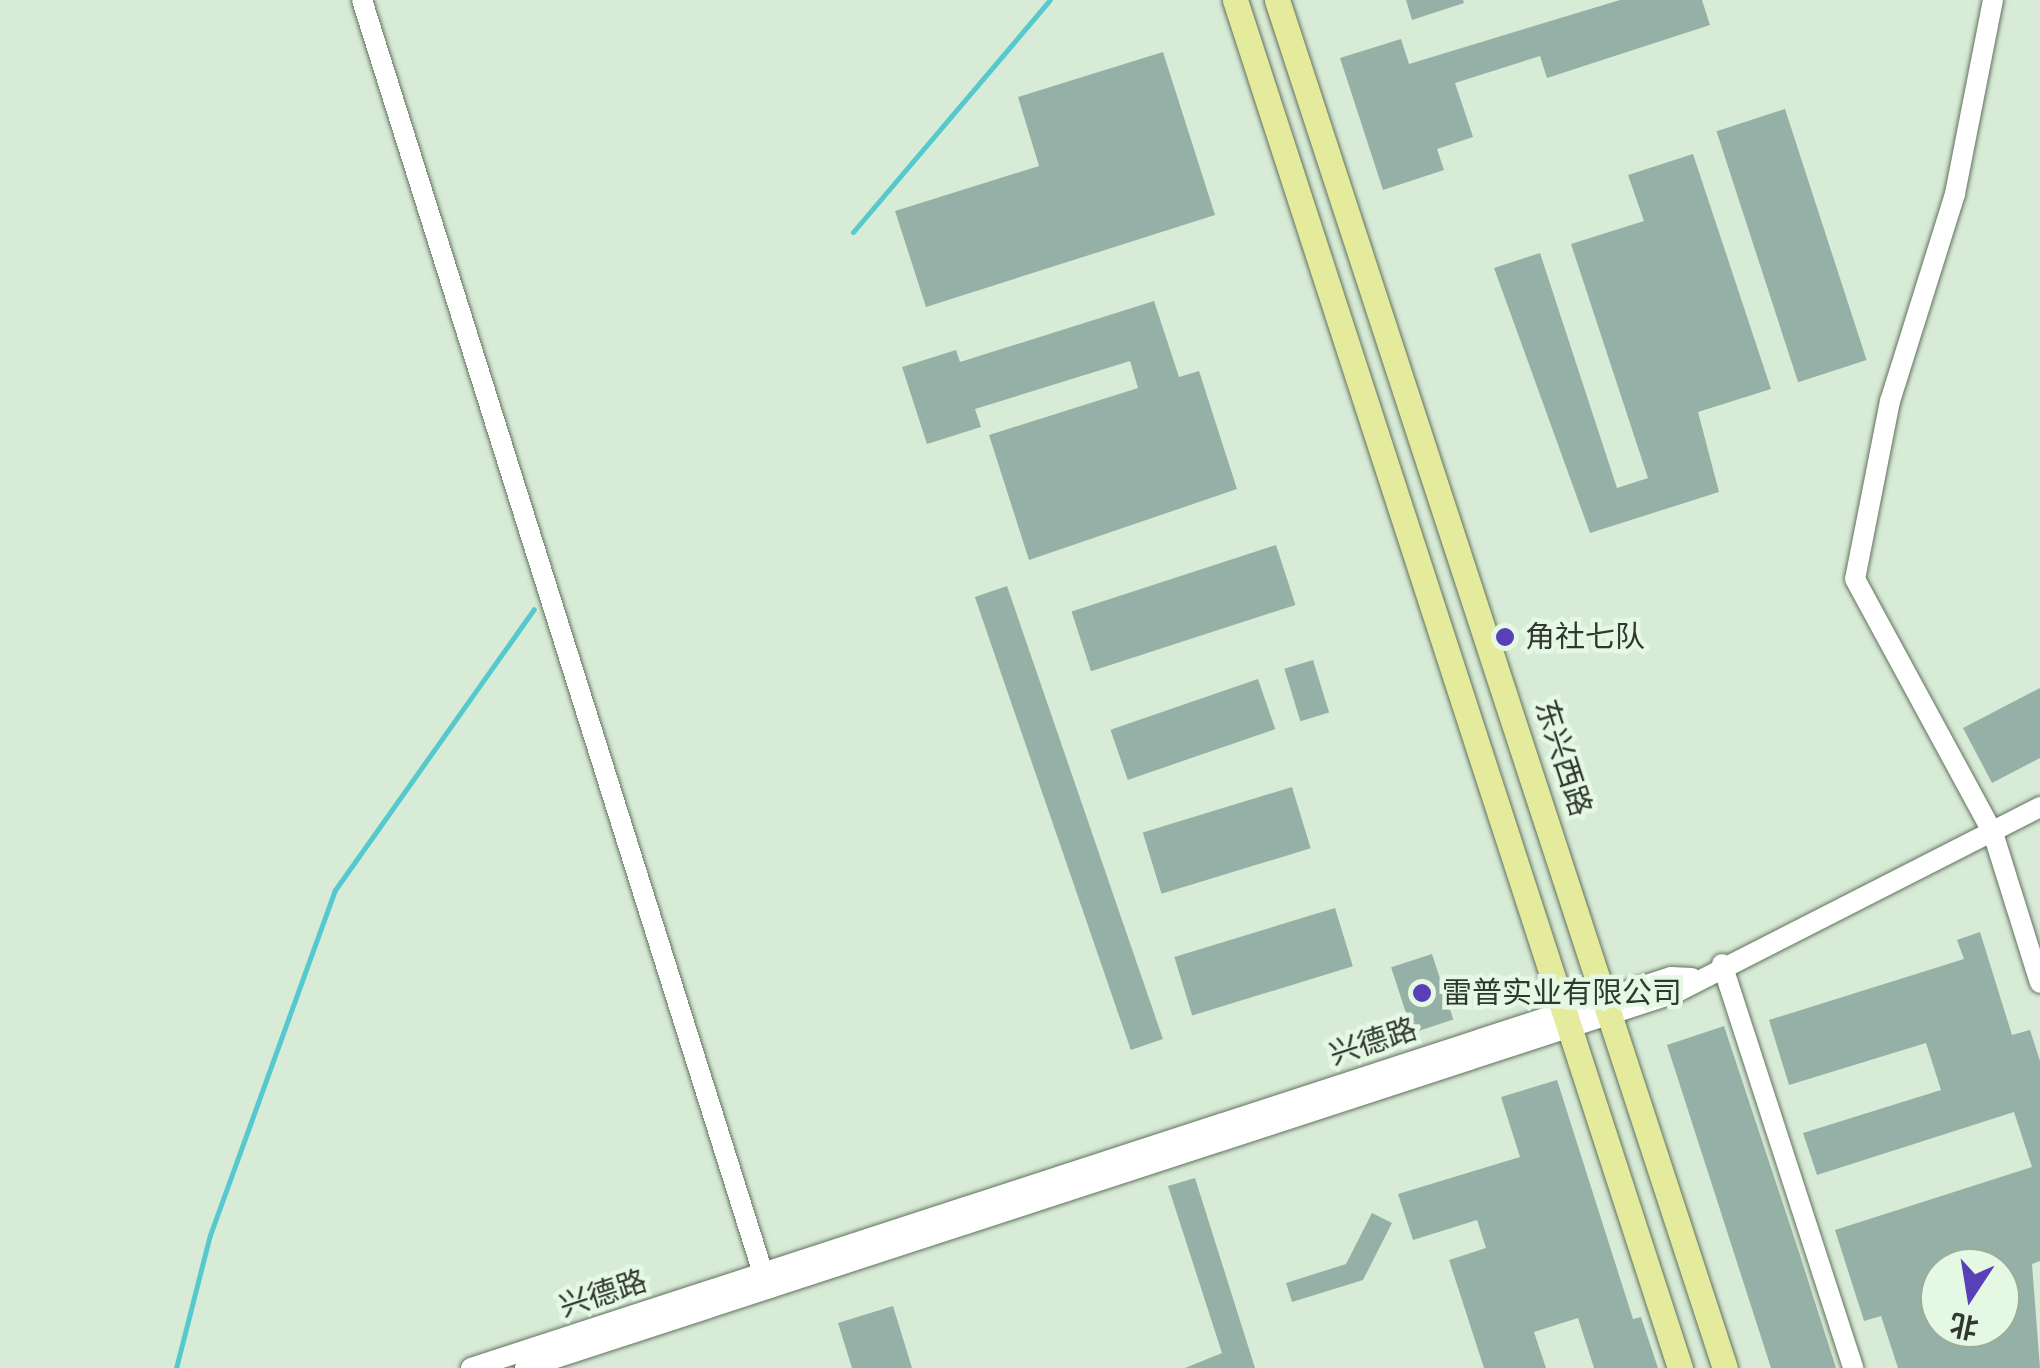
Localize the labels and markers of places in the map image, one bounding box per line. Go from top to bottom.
place label: 角社七队 [1525,619,1645,655]
marker: 角社七队 [1494,626,1516,648]
place label: 雷普实业有限公司 [1442,975,1682,1011]
marker: 雷普实业有限公司 [1411,982,1433,1004]

